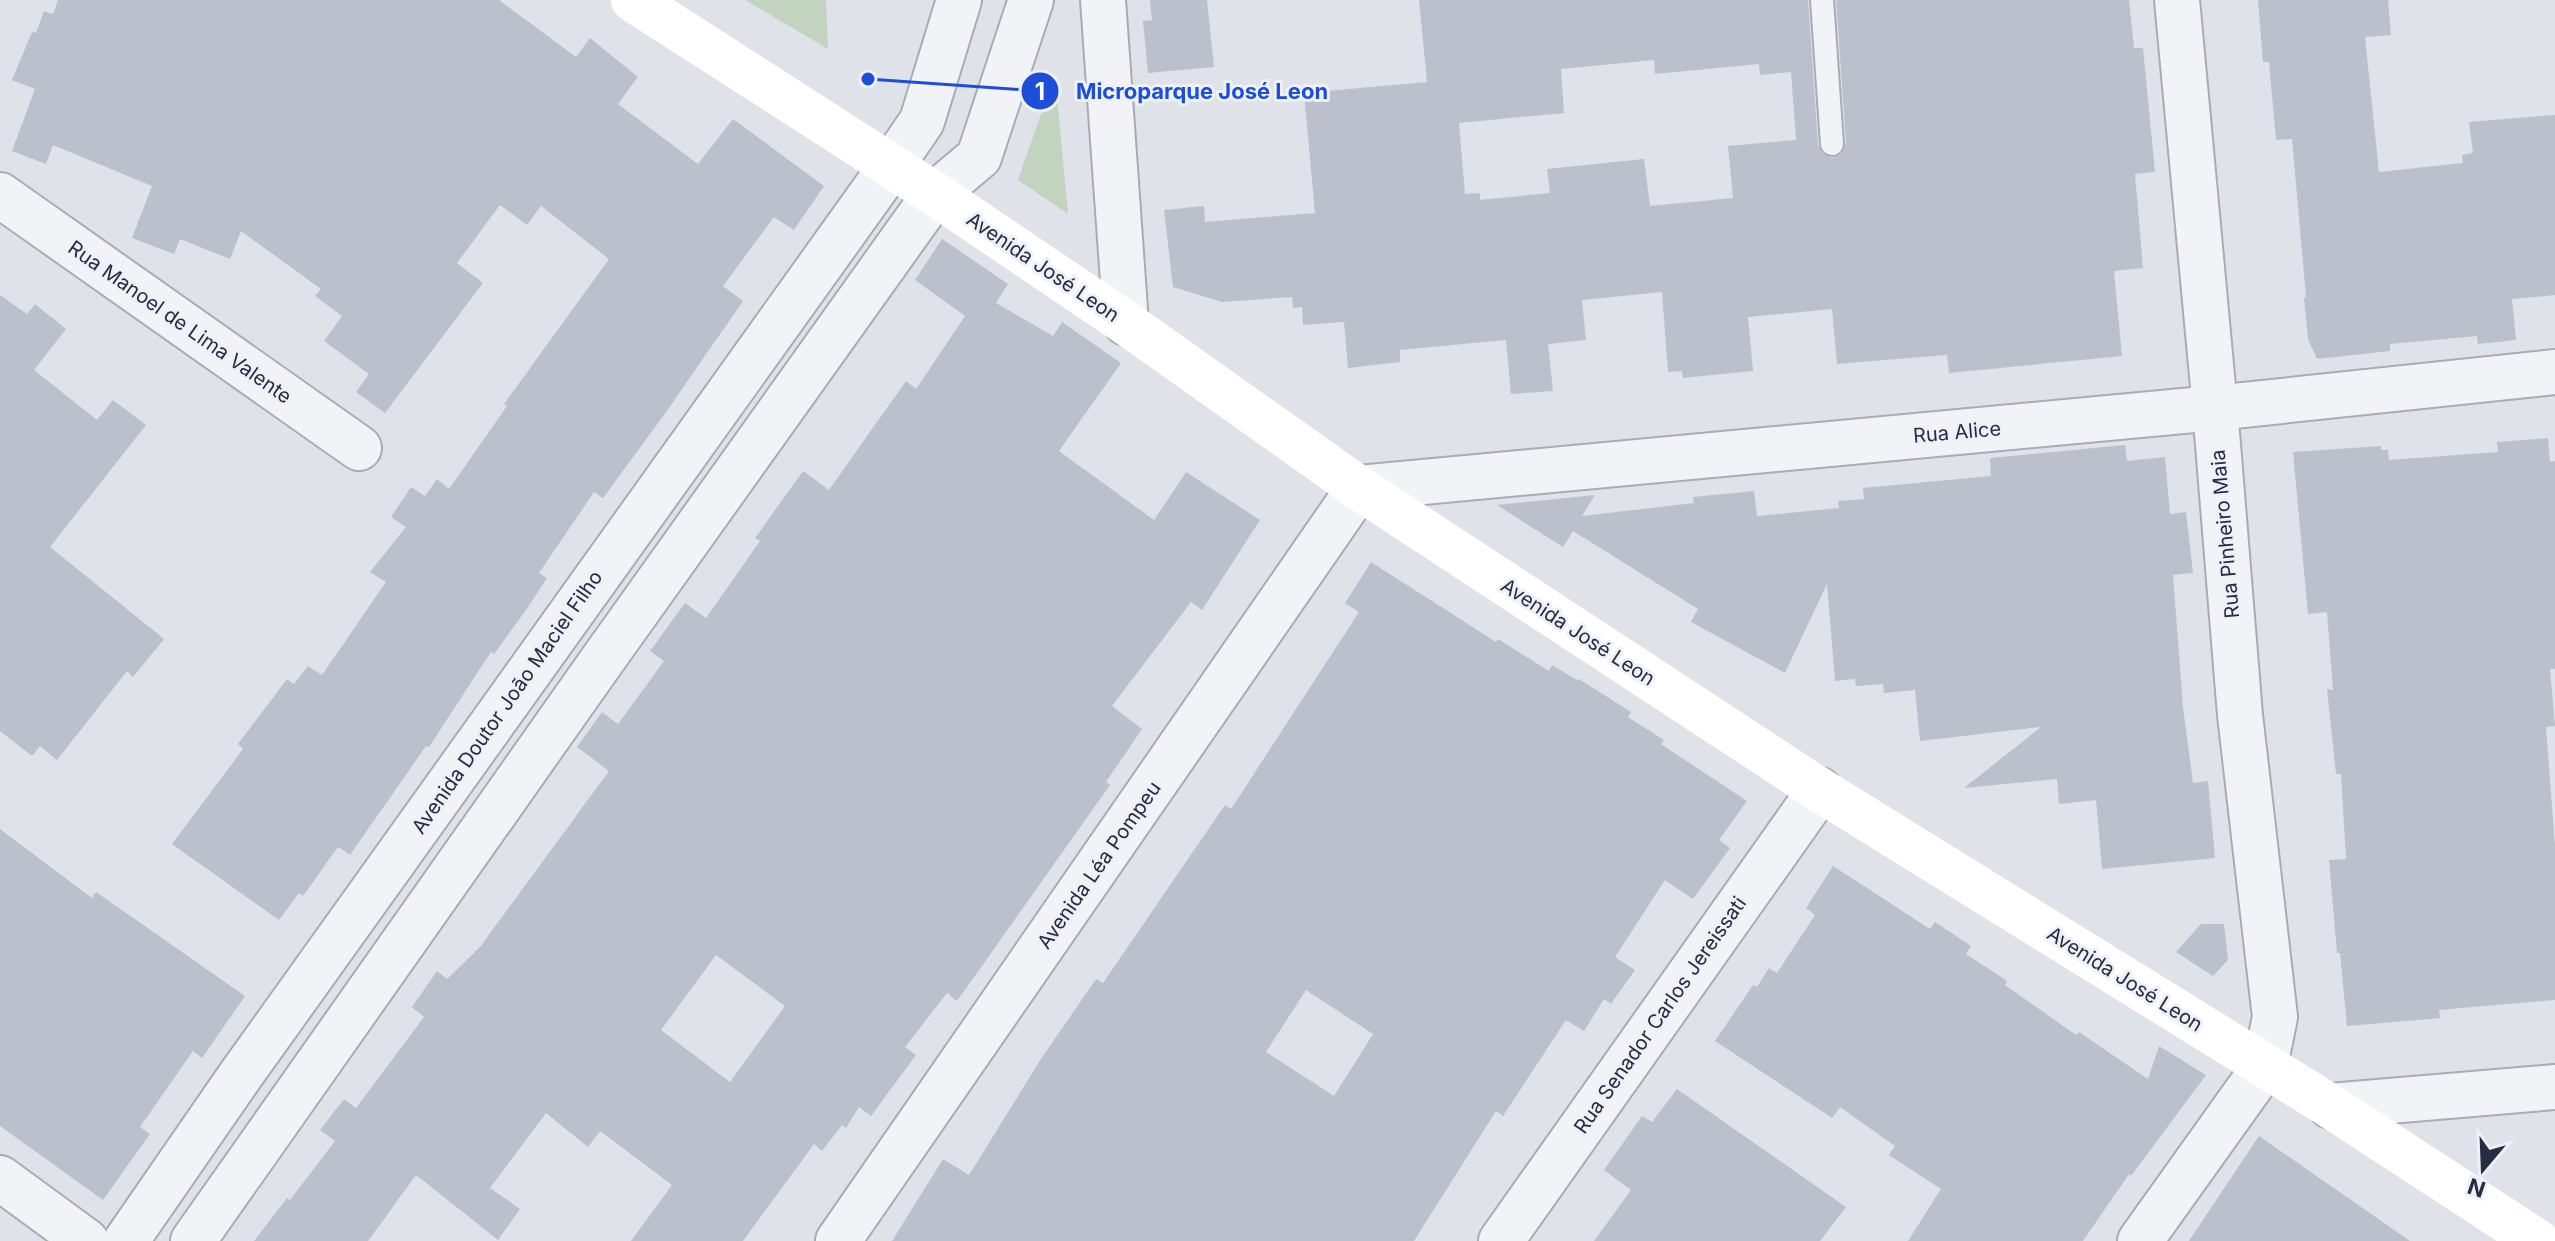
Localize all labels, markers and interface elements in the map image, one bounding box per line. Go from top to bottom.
callout: Microparque José Leon [1020,68,1344,114]
text: 1 [1035,77,1045,106]
text: Microparque José Leon [1076,78,1328,104]
street label: Avenida José Leon [962,207,1124,327]
street label: Rua Manoel de Lima Valente [64,236,296,408]
street label: Rua Alice [1912,416,2002,448]
street label: Rua Pinheiro Maia [2206,449,2244,619]
street label: Avenida Doutor João Maciel Filho [407,566,607,838]
street label: Avenida José Leon [1497,573,1659,691]
street label: Avenida Léa Pompeu [1032,777,1166,953]
street label: Rua Senador Carlos Jereissati [1569,892,1751,1138]
street label: Avenida José Leon [2043,921,2207,1037]
north arrow [2443,1129,2523,1209]
text: N [2464,1173,2489,1203]

